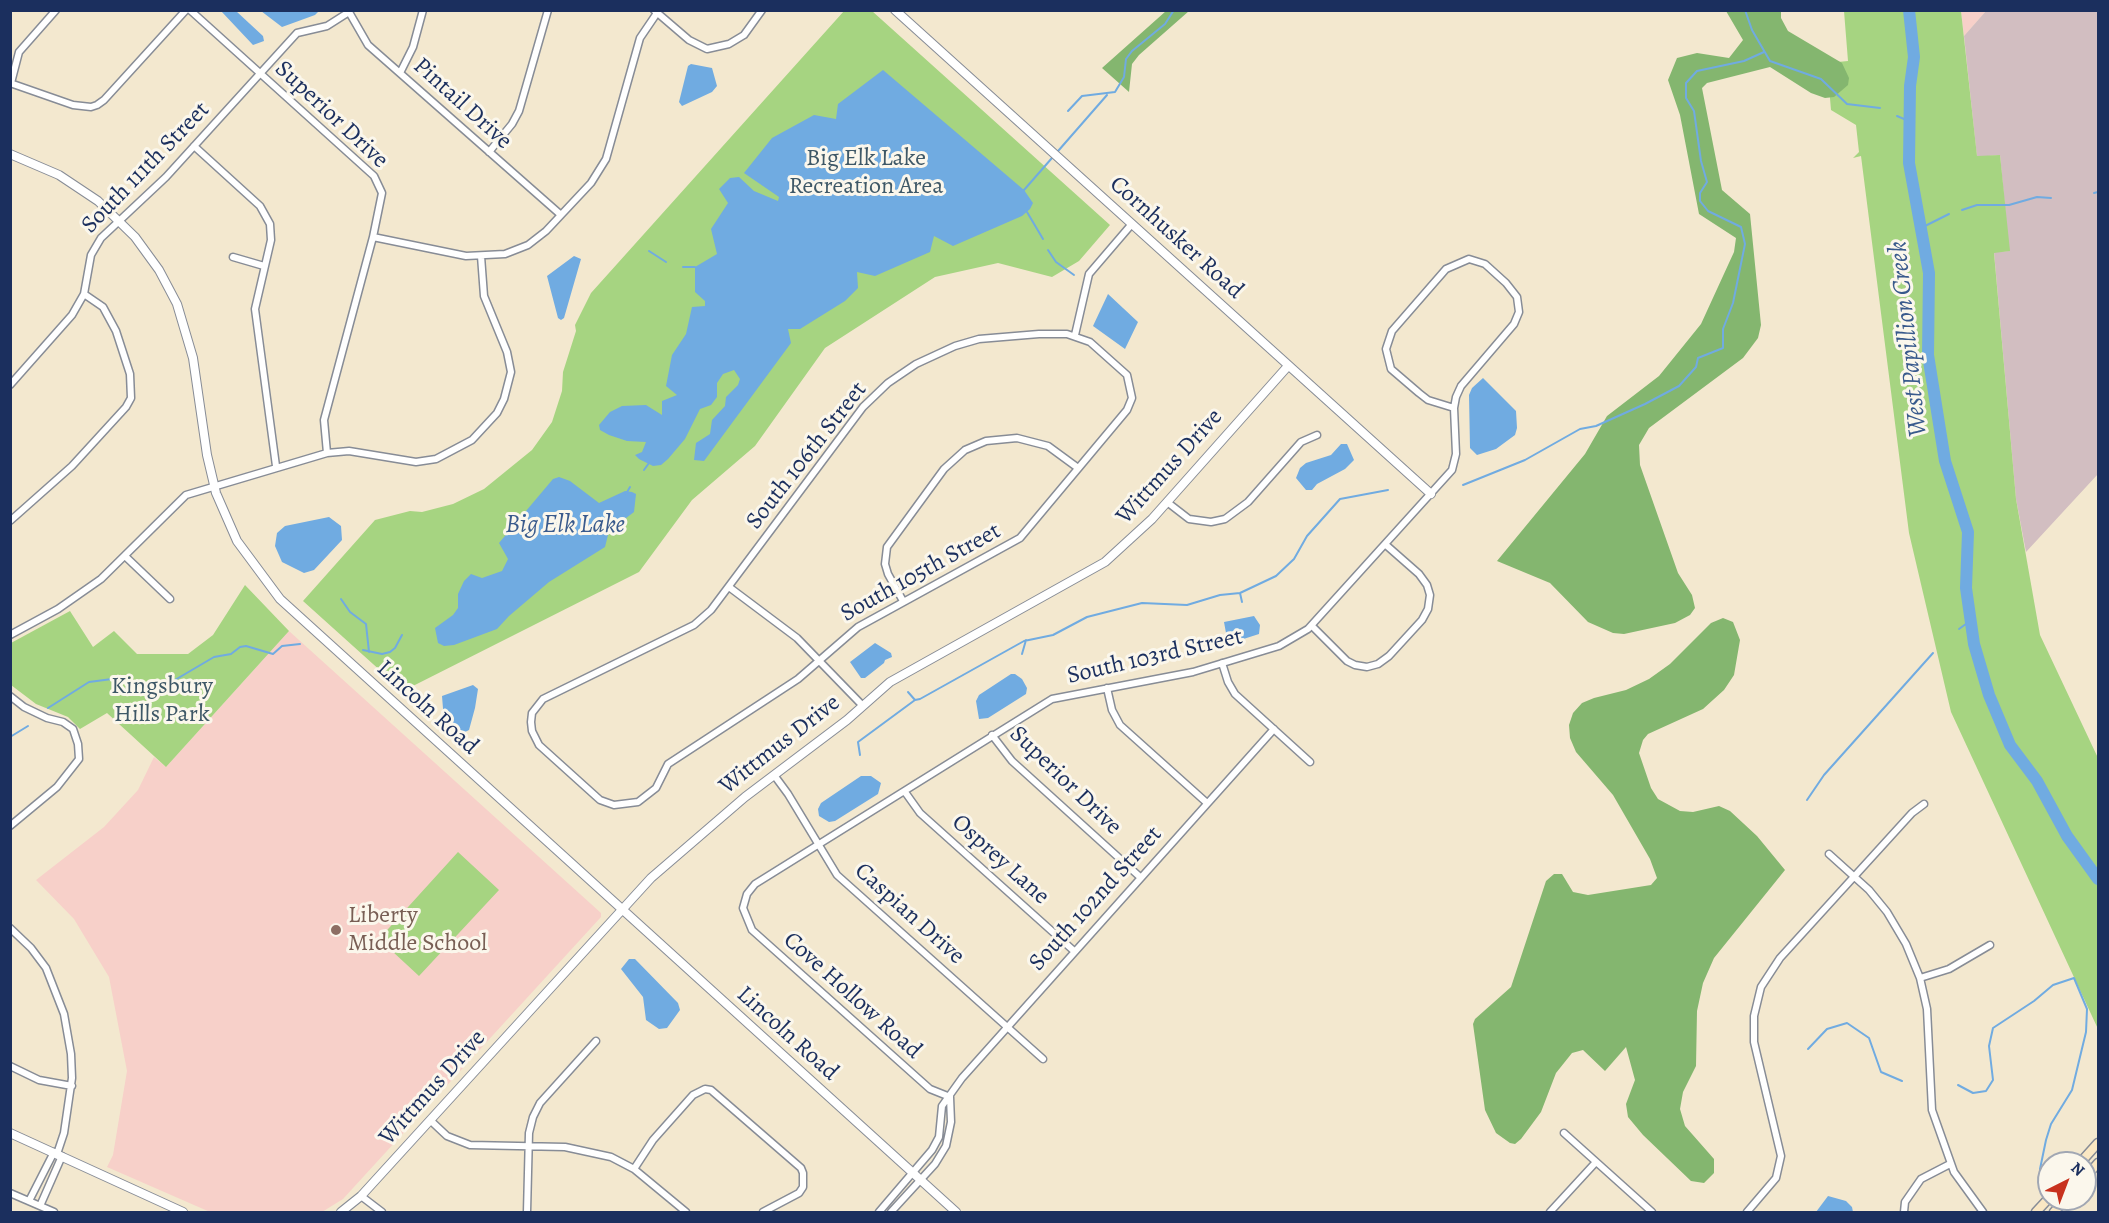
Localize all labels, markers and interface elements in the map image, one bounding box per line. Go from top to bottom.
street label: Pintail Drive [407,52,517,156]
street label: Superior Drive [268,55,394,175]
street label: South 111th Street [76,96,216,240]
park label: Big Elk Lake Recreation Area [789,145,943,201]
street label: Cornhusker Road [1103,170,1249,306]
water label: West Papillion Creek [1883,240,1935,438]
street label: South 106th Street [740,377,874,535]
street label: Wittmus Drive [1111,403,1229,531]
water label: Big Elk Lake [505,510,625,542]
street label: South 105th Street [836,517,1006,629]
street label: South 103rd Street [1064,623,1246,691]
street label: Lincoln Road [370,655,484,761]
park label: Kingsbury Hills Park [111,673,213,729]
street label: Wittmus Drive [714,689,846,801]
street label: Superior Drive [1003,720,1127,842]
street label: Osprey Lane [945,809,1055,911]
street label: South 102nd Street [1023,821,1169,977]
street label: Caspian Drive [848,857,970,971]
place label: Liberty Middle School [348,902,487,958]
marker: Liberty Middle School [329,923,343,937]
street label: Cove Hollow Road [777,926,927,1066]
street label: Lincoln Road [730,981,844,1087]
street label: Wittmus Drive [374,1024,492,1152]
north arrow [2037,1151,2097,1211]
text: N [2066,1157,2089,1181]

